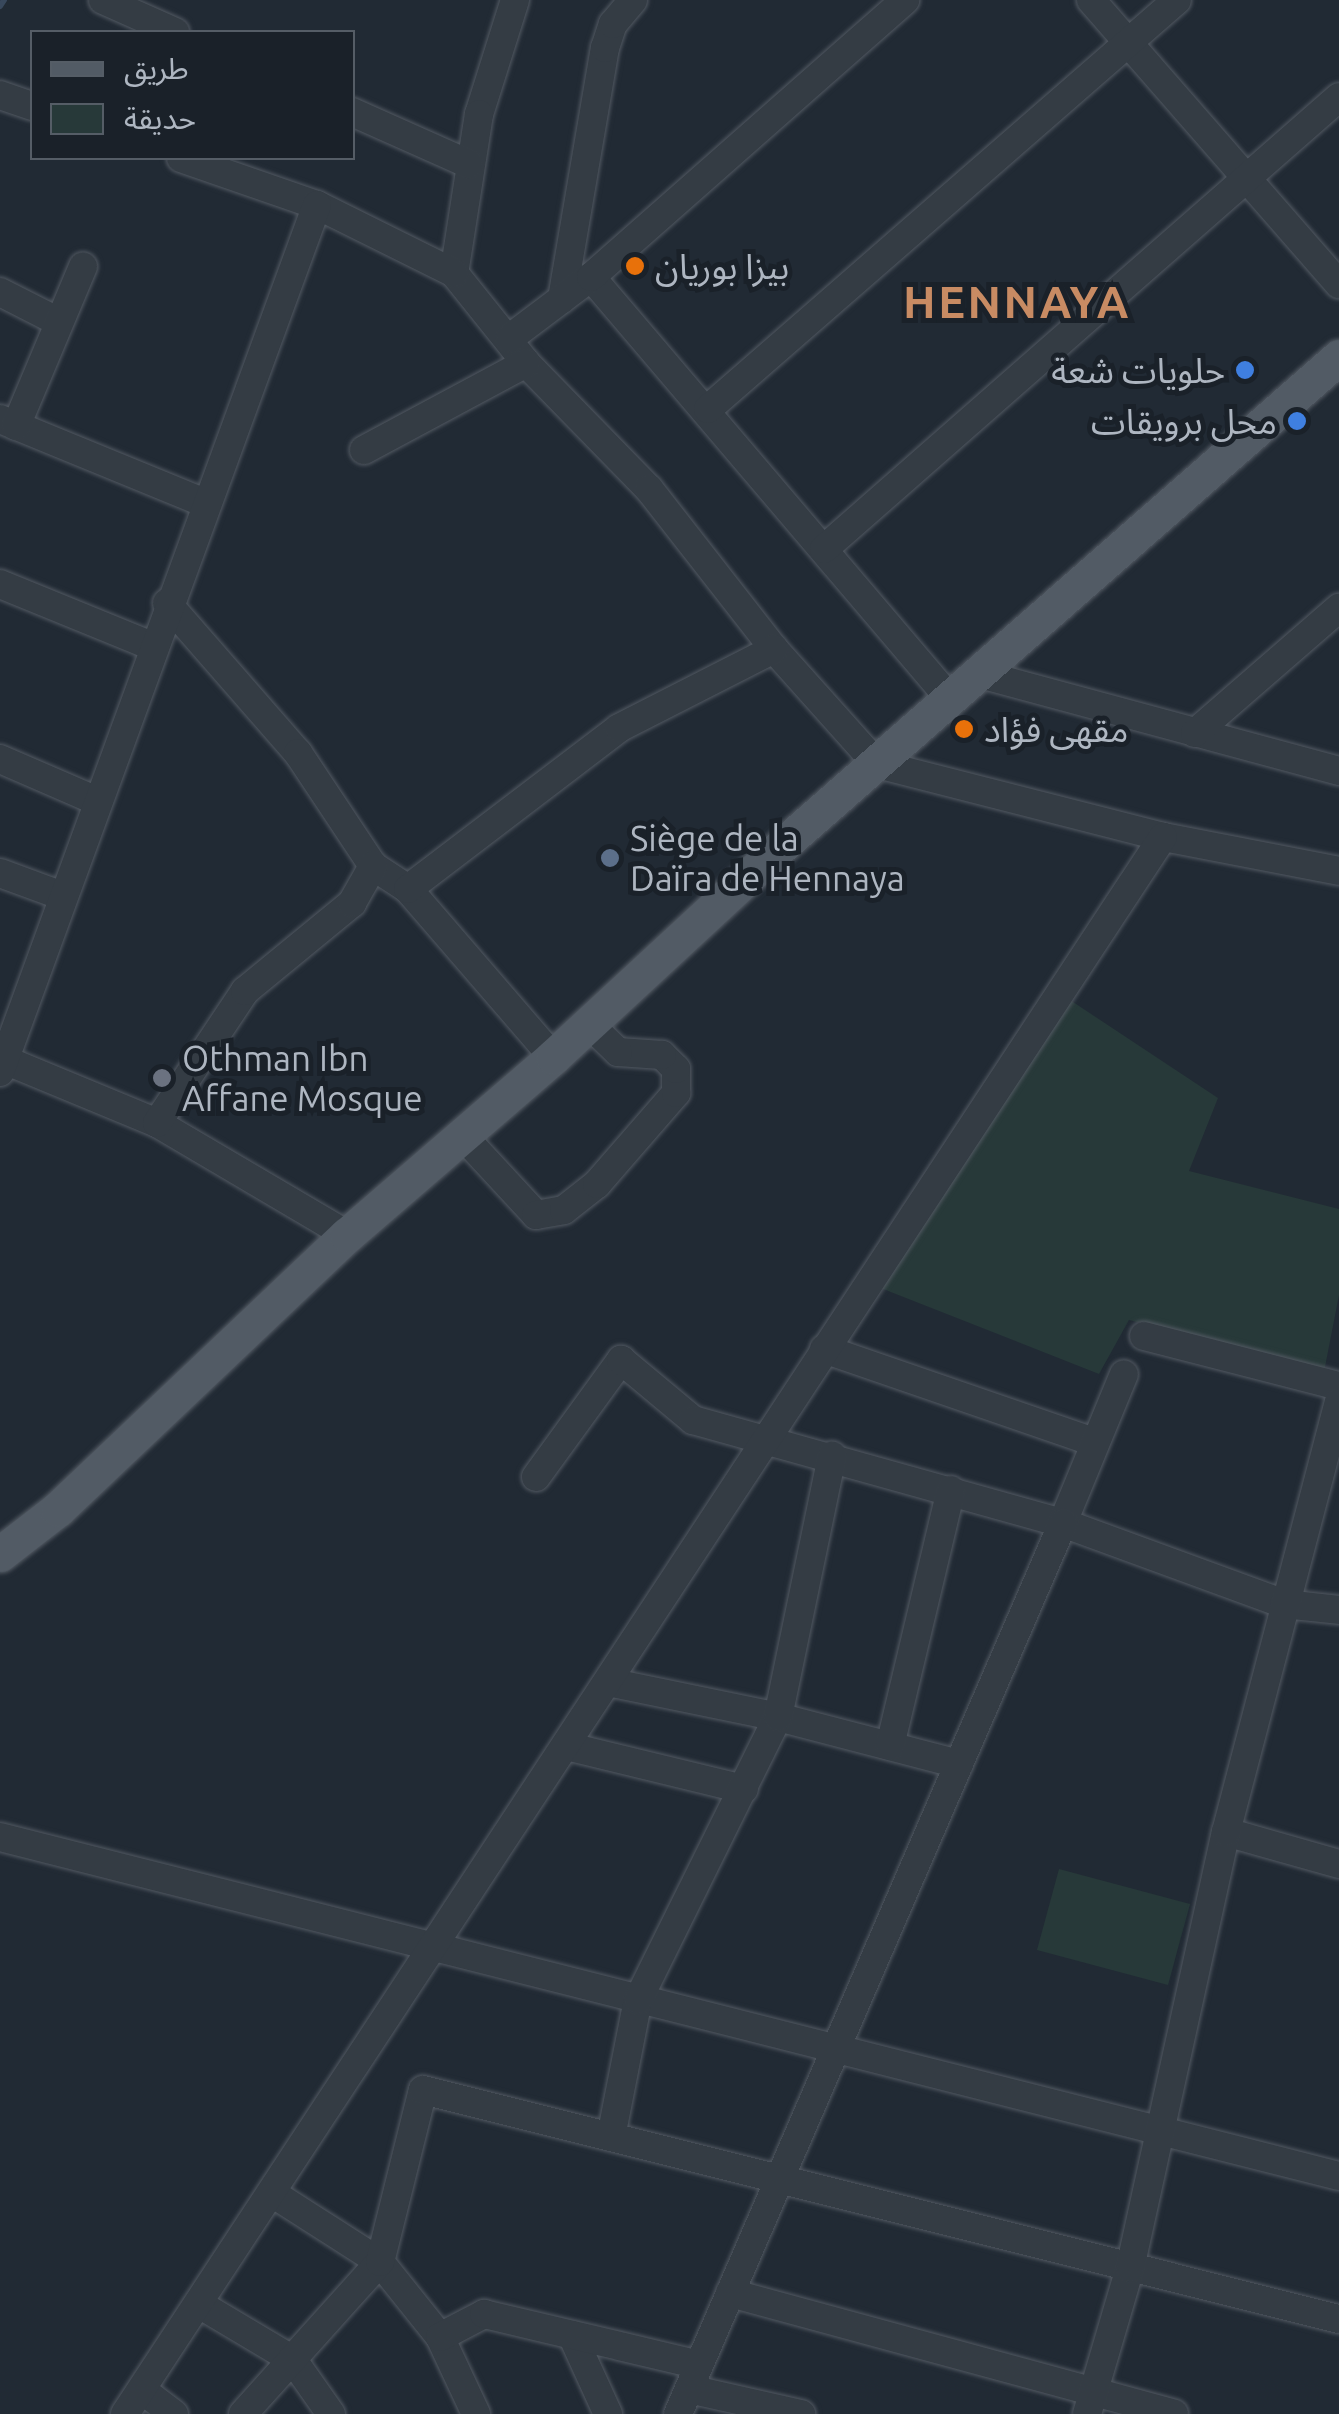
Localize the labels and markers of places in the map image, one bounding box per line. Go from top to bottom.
place label: بيزا بوريان [655,245,789,287]
marker: بيزا بوريان [624,255,646,277]
place label: حلويات شعة [1051,349,1225,391]
marker: حلويات شعة [1234,359,1256,381]
place label: محل برويقات [1091,400,1277,442]
marker: محل برويقات [1286,410,1308,432]
place label: مقهى فؤاد [984,708,1128,750]
marker: مقهى فؤاد [953,718,975,740]
place label: Siège de la Daïra de Hennaya [630,817,905,899]
marker: Siège de la Daïra de Hennaya [599,847,621,869]
place label: Othman Ibn Affane Mosque [182,1037,423,1119]
marker: Othman Ibn Affane Mosque [151,1067,173,1089]

